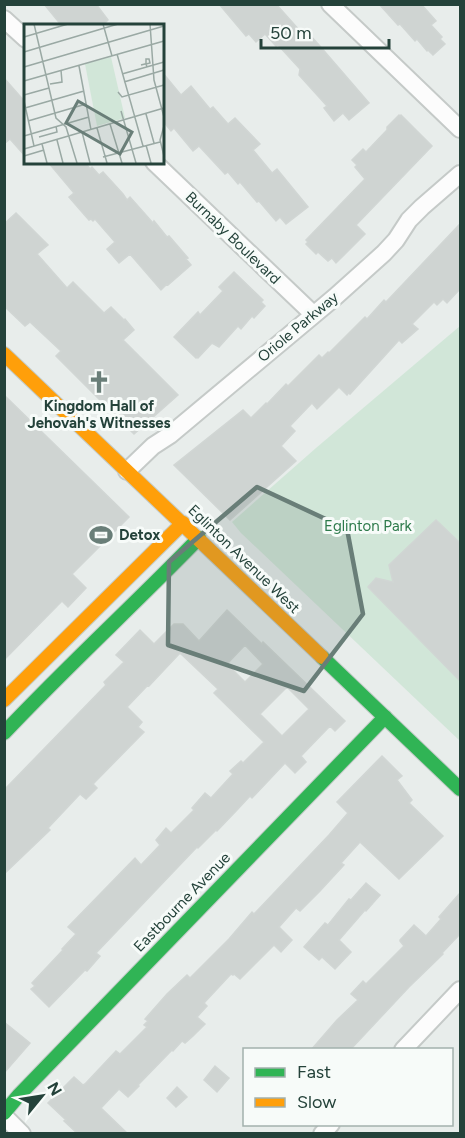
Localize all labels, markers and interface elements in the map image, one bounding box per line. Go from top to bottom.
scale bar [261,12,388,50]
text: 50 m [270,22,312,44]
inset map [24,24,164,164]
street label: Burnaby Boulevard [182,188,284,288]
street label: Oriole Parkway [254,288,342,366]
church icon: Kingdom Hall of Jehovah's Witnesses [86,369,112,395]
place label: Kingdom Hall of Jehovah's Witnesses [27,397,171,432]
street label: Eglinton Avenue West [184,501,304,617]
park label: Eglinton Park [324,517,413,535]
sports icon: Detox [88,522,114,548]
place label: Detox [119,526,160,544]
street label: Eastbourne Avenue [130,849,234,955]
legend [243,1048,453,1126]
text: Fast [297,1061,331,1083]
north arrow [12,1066,72,1126]
text: N [43,1079,66,1099]
text: Slow [297,1091,336,1113]

